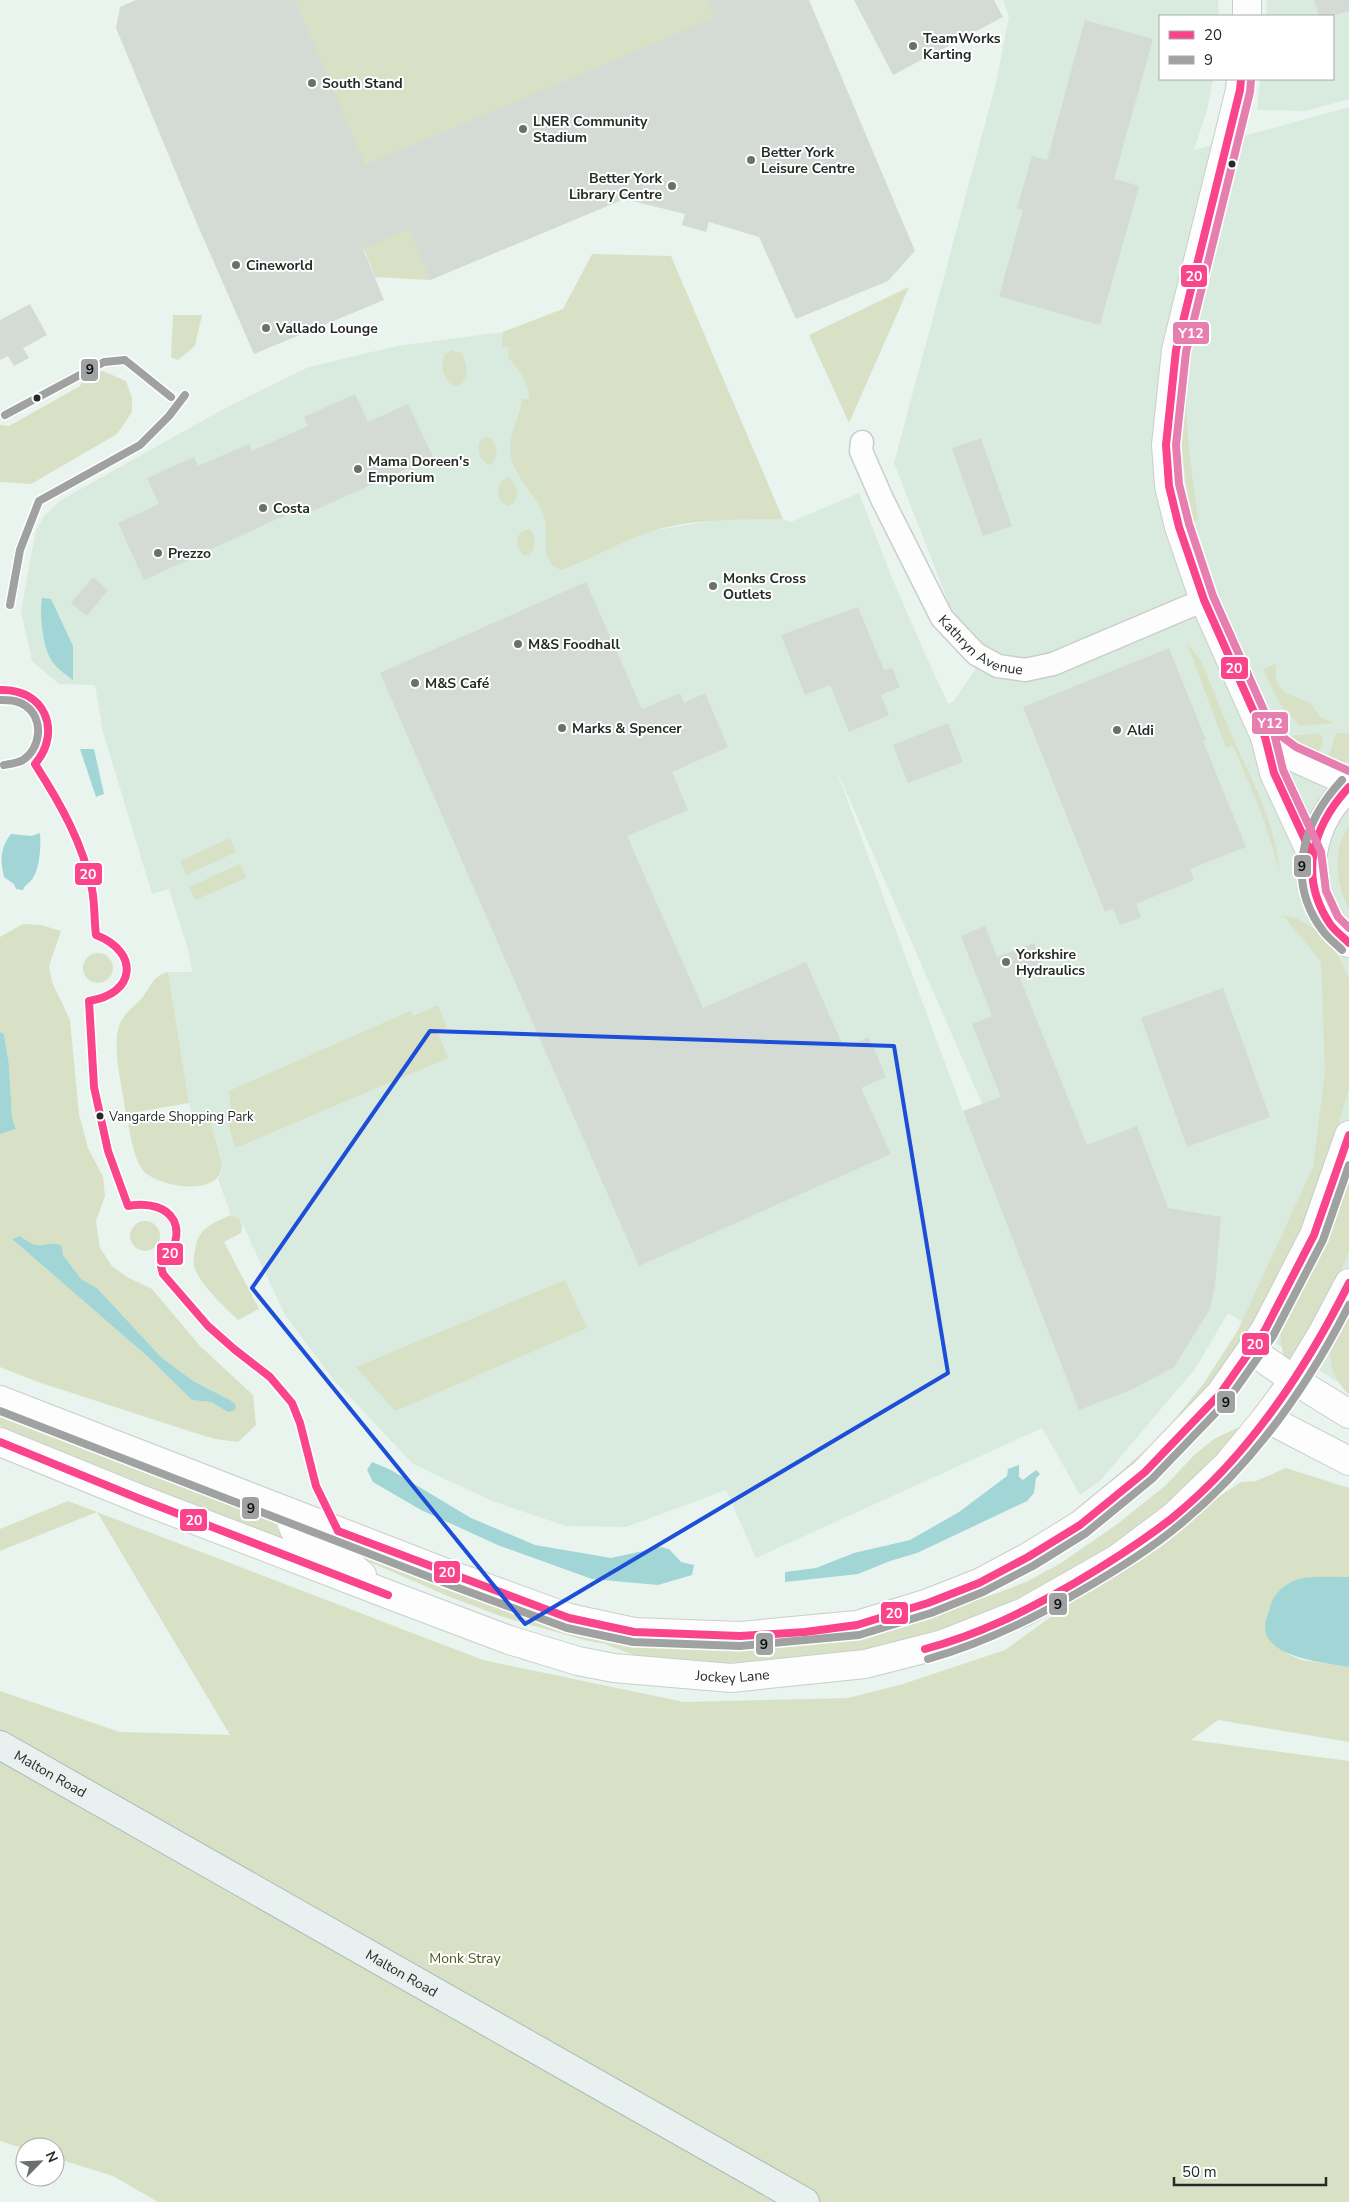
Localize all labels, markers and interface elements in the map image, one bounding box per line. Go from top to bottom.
legend [1159,15,1334,80]
text: 20 [1204,25,1222,45]
place label: TeamWorks Karting [923,29,1001,64]
marker: TeamWorks Karting [907,40,919,52]
text: 9 [1204,50,1213,70]
place label: South Stand [322,74,403,93]
marker: South Stand [306,77,318,89]
place label: LNER Community Stadium [533,112,648,147]
marker: LNER Community Stadium [517,123,529,135]
place label: Better York Leisure Centre [761,143,855,178]
marker: Better York Leisure Centre [745,154,757,166]
unlabelled marker [1227,159,1237,169]
place label: Better York Library Centre [569,169,662,204]
marker: Better York Library Centre [666,180,678,192]
place label: Cineworld [246,256,313,275]
marker: Cineworld [230,259,242,271]
line badge: 20 [1180,264,1208,288]
text: 20 [1186,267,1202,286]
place label: Vallado Lounge [275,319,378,338]
line badge: Y12 [1172,321,1210,345]
marker: Vallado Lounge [260,322,272,334]
text: Y12 [1177,324,1204,343]
line badge: 9 [80,358,99,382]
text: 9 [86,360,94,379]
unlabelled marker [32,393,42,403]
place label: Mama Doreen's Emporium [368,452,469,487]
marker: Mama Doreen's Emporium [352,463,364,475]
place label: Costa [273,499,310,518]
marker: Costa [257,502,269,514]
place label: Prezzo [168,544,211,563]
marker: Prezzo [152,547,164,559]
place label: Monks Cross Outlets [723,569,806,604]
marker: Monks Cross Outlets [707,580,719,592]
street label: Kathryn Avenue [934,611,1024,680]
place label: M&S Foodhall [528,635,620,654]
marker: M&S Foodhall [512,638,524,650]
line badge: 20 [1220,656,1249,680]
text: 20 [1226,659,1242,678]
place label: M&S Café [425,674,490,693]
marker: M&S Café [409,677,421,689]
line badge: Y12 [1251,711,1289,735]
text: Y12 [1256,714,1283,733]
place label: Marks & Spencer [572,719,682,738]
place label: Aldi [1127,721,1154,740]
marker: Marks & Spencer [556,722,568,734]
marker: Aldi [1111,724,1123,736]
line badge: 9 [1293,854,1312,878]
text: 9 [1298,857,1306,876]
line badge: 20 [74,862,103,886]
text: 20 [80,865,96,884]
place label: Yorkshire Hydraulics [1015,945,1085,980]
marker: Yorkshire Hydraulics [1000,956,1012,968]
place label: Vangarde Shopping Park [108,1108,254,1126]
marker: Vangarde Shopping Park [95,1111,105,1121]
line badge: 20 [156,1242,184,1266]
text: 20 [162,1244,178,1263]
line badge: 20 [1241,1332,1270,1356]
text: 20 [1247,1335,1263,1354]
line badge: 9 [1216,1390,1236,1414]
text: 9 [1222,1393,1230,1412]
line badge: 9 [241,1496,260,1520]
text: 9 [247,1499,255,1518]
line badge: 20 [179,1508,208,1532]
text: 20 [186,1511,202,1530]
line badge: 20 [433,1560,461,1584]
text: 20 [439,1563,455,1582]
line badge: 9 [1048,1592,1068,1616]
text: 9 [1054,1595,1062,1614]
line badge: 20 [880,1601,909,1625]
text: 20 [886,1604,902,1623]
line badge: 9 [755,1632,774,1656]
text: 9 [760,1635,768,1654]
street label: Jockey Lane [694,1665,771,1688]
street label: Malton Road [11,1746,90,1802]
street label: Malton Road [362,1945,441,2002]
park label: Monk Stray [429,1949,501,1968]
north arrow [15,2137,65,2187]
text: N [41,2148,62,2166]
scale bar [1174,2154,1326,2186]
text: 50 m [1182,2162,1217,2182]

